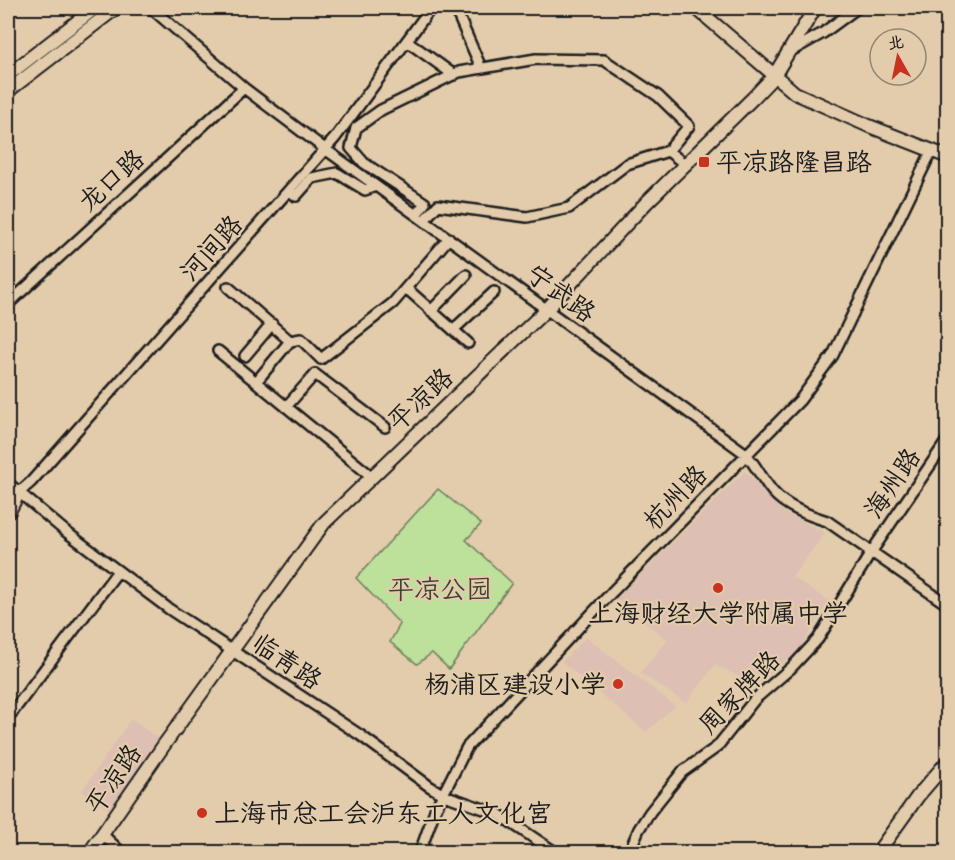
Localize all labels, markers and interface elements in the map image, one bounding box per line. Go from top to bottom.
north arrow [868,27,928,87]
text: 北 [886,32,905,53]
street label: 龙口路 [71,142,151,218]
place label: 平凉路隆昌路 [716,146,872,178]
marker: 平凉路隆昌路 [697,155,711,169]
street label: 河间路 [173,208,249,288]
street label: 宁武路 [520,257,602,329]
street label: 平凉路 [381,361,459,437]
street label: 海州路 [857,442,927,524]
street label: 杭州路 [636,458,714,536]
park label: 平凉公园 [388,573,492,605]
marker: 上海财经大学附属中学 [711,581,725,595]
place label: 上海财经大学附属中学 [588,597,848,629]
street label: 临青路 [246,626,328,696]
street label: 周家牌路 [691,643,787,741]
place label: 杨浦区建设小学 [424,668,606,700]
marker: 杨浦区建设小学 [611,677,625,691]
street label: 平凉路 [78,738,148,820]
place label: 上海市总工会沪东工人文化宫 [214,797,552,829]
marker: 上海市总工会沪东工人文化宫 [195,806,209,820]

